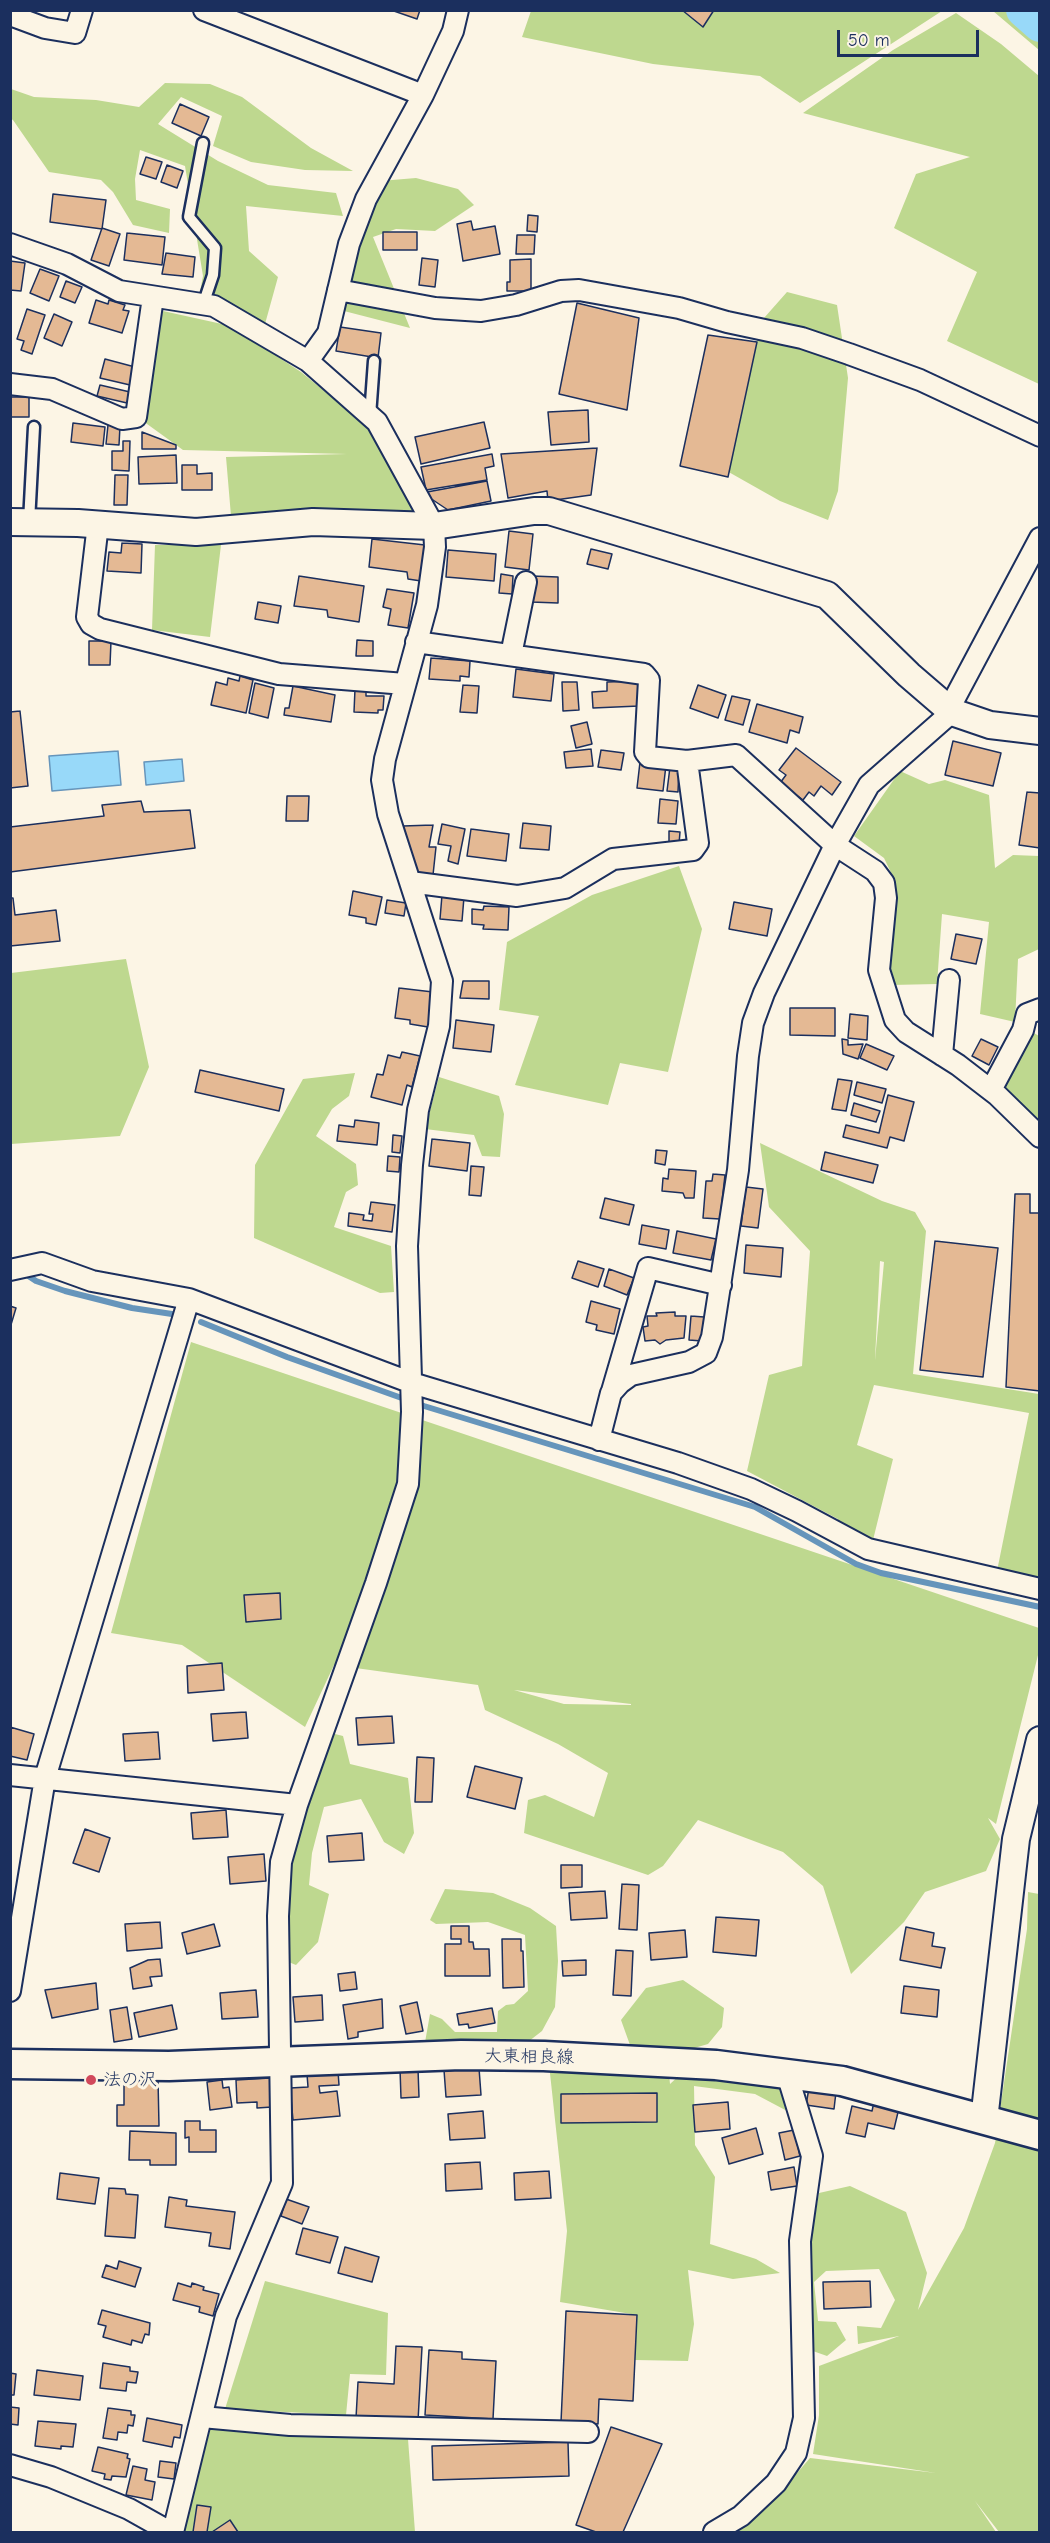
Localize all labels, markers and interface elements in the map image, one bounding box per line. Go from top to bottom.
scale bar [840,18,982,56]
text: 50 m [848,30,890,51]
street label: 大東相良線 [484,2045,574,2069]
place label: 法の沢 [103,2069,157,2091]
marker: 法の沢 [84,2073,98,2087]

